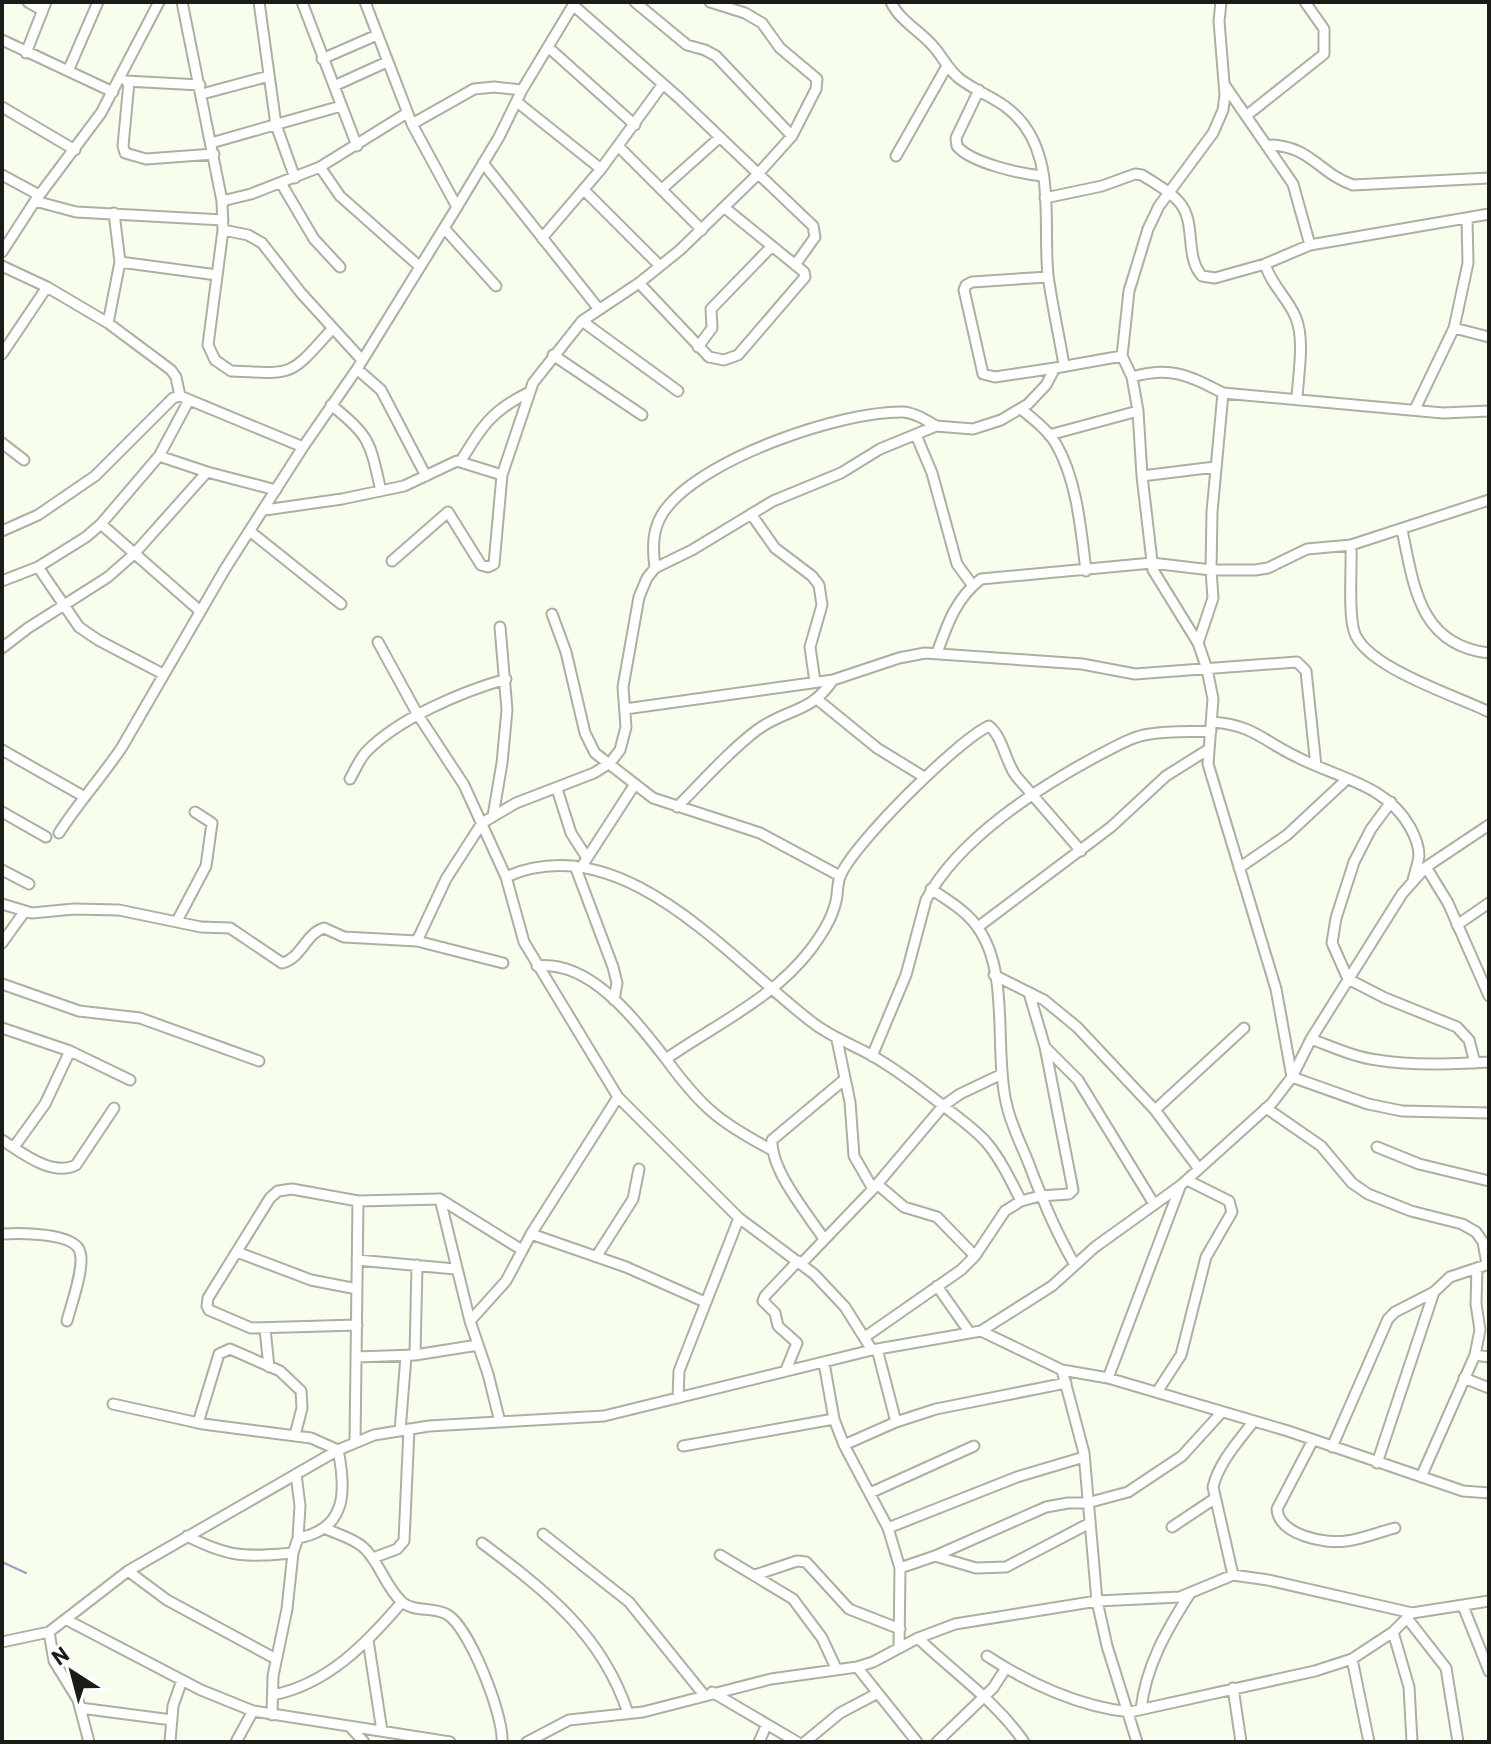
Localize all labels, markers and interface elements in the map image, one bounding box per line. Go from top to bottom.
north arrow [32,1632,112,1712]
text: N [46,1640,73,1670]

